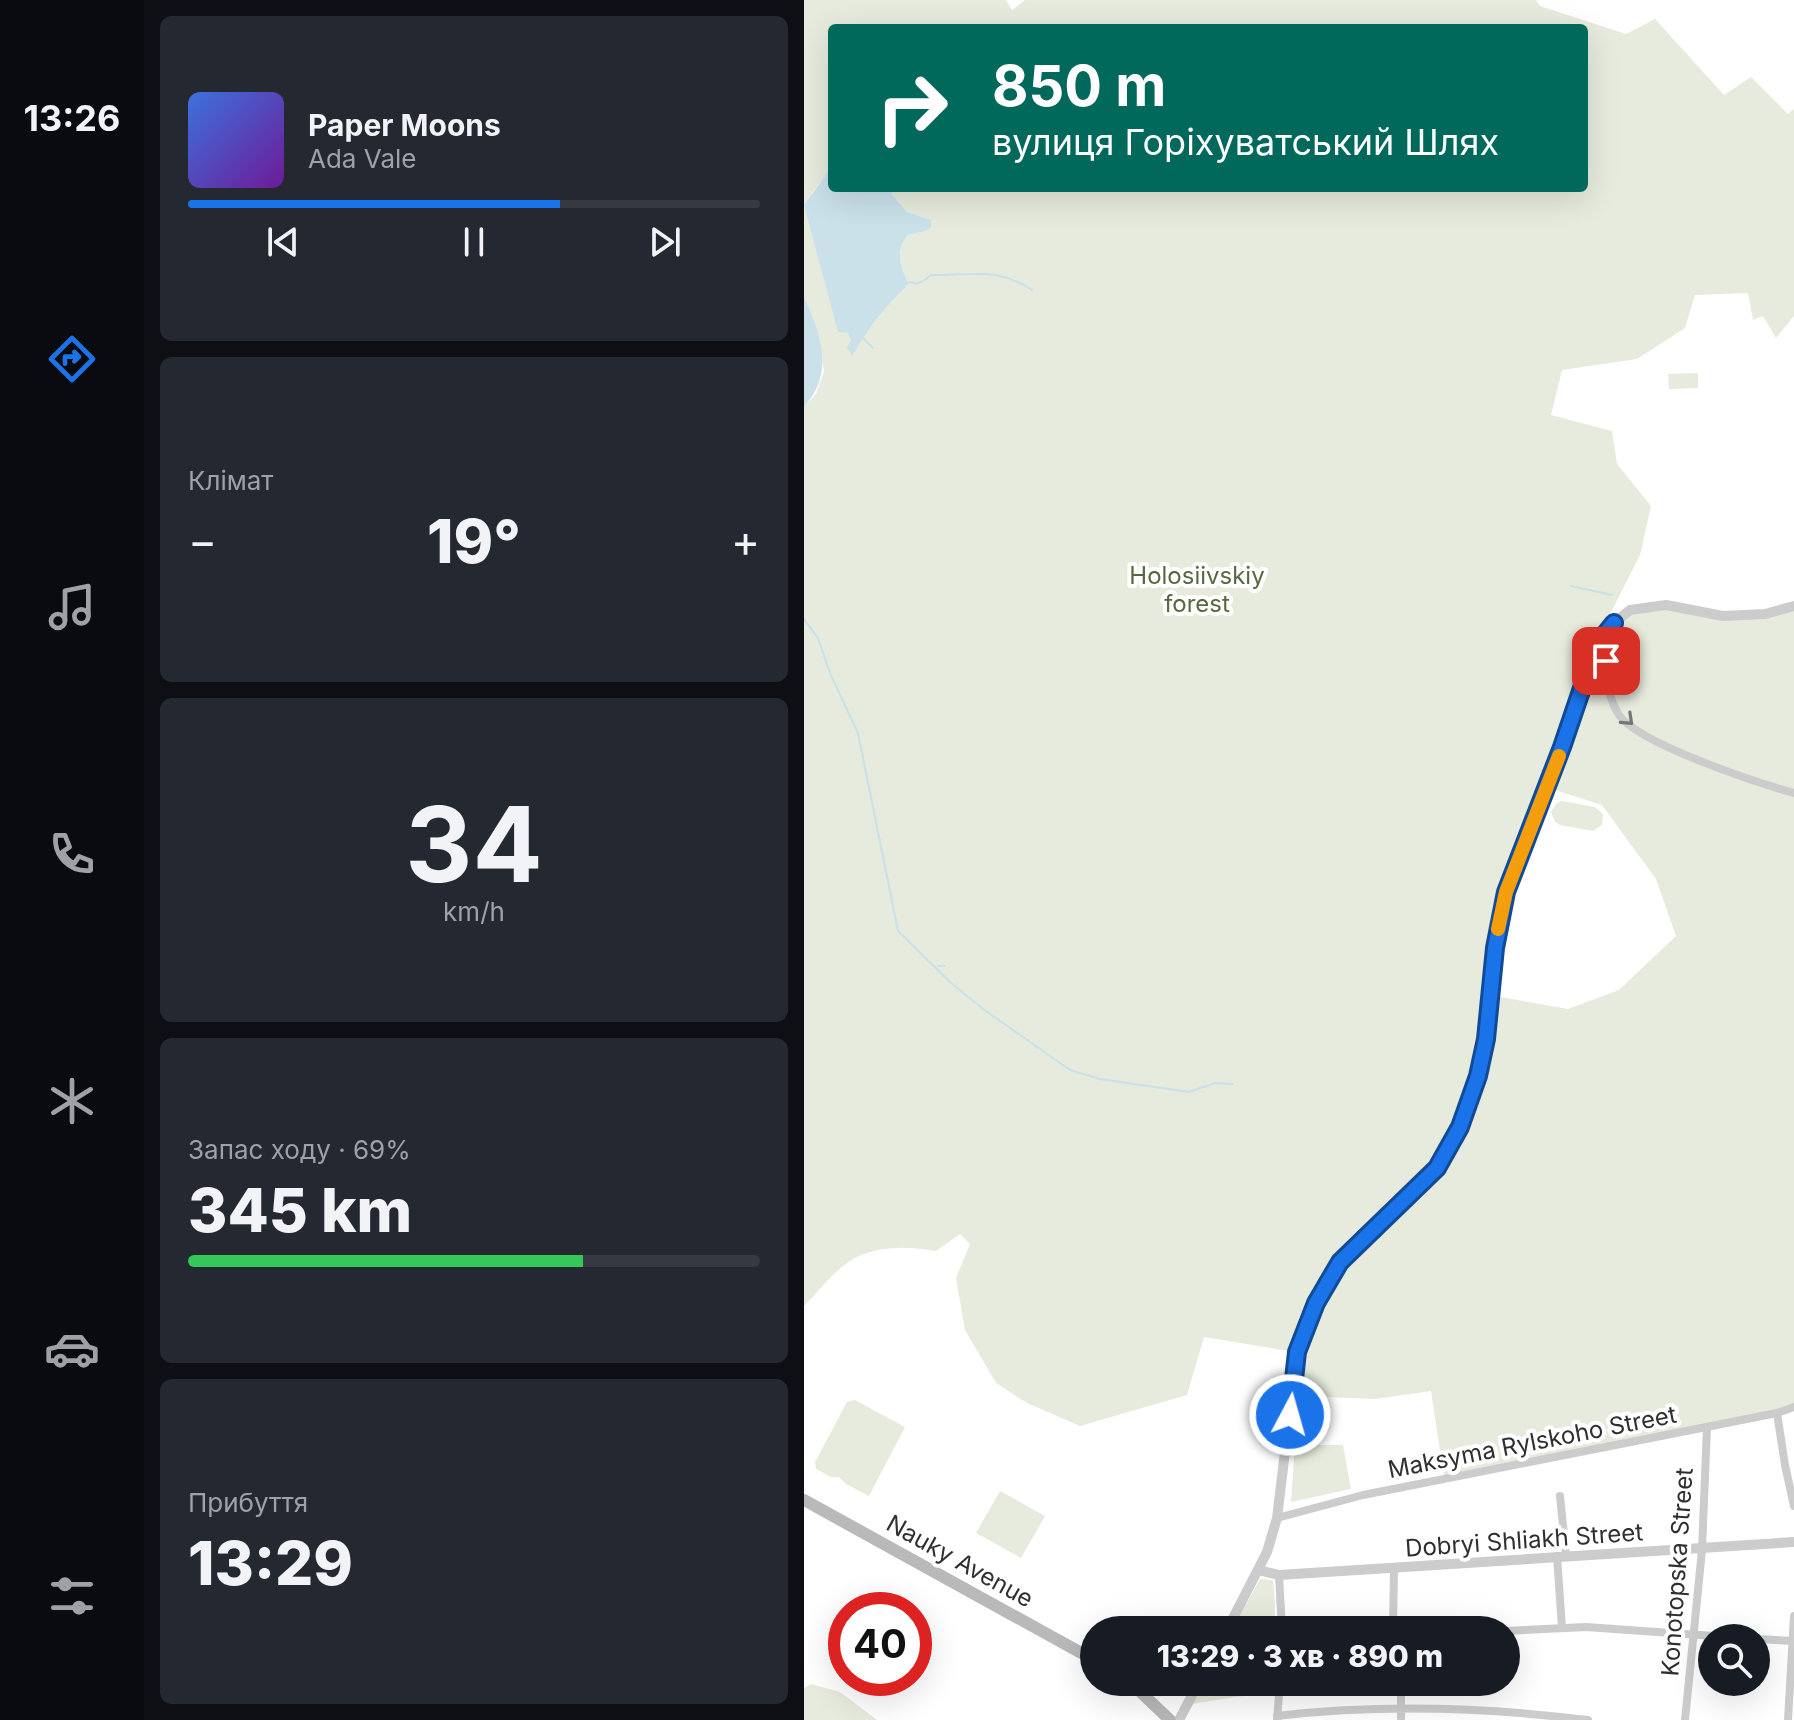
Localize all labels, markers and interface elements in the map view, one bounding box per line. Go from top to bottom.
text: 850 m [992,52,1166,120]
icon: right [860,56,964,160]
text: 13:26 [24,96,120,140]
text: Paper Moons [308,107,501,143]
text: вулиця Горіхуватський Шлях [992,120,1499,164]
text: Ada Vale [308,143,416,174]
icon: previous [261,220,305,264]
icon: pause [452,220,496,264]
icon: next [643,220,687,264]
icon: directions [44,331,100,387]
text: Клімат [188,465,273,496]
text: 19° [427,505,521,577]
text: − [188,514,217,568]
text: + [731,514,760,568]
park label: Holosiivskiy forest [1129,561,1265,618]
icon: music [44,579,100,635]
pin [1572,627,1640,695]
icon: arrive [1584,639,1628,683]
one-way arrow [1619,711,1633,726]
text: 34 [405,781,543,907]
icon: phone [44,826,100,882]
text: km/h [443,896,505,927]
icon: climate [44,1073,100,1129]
text: Запас ходу · 69% [188,1134,411,1165]
text: 345 km [188,1174,412,1246]
icon: car [44,1321,100,1377]
position arrow [1248,1373,1332,1457]
street label: Maksyma Rylskoho Street [1385,1400,1679,1484]
street label: Konotopska Street [1655,1467,1699,1677]
text: Прибуття [188,1487,308,1518]
street label: Nauky Avenue [881,1509,1039,1613]
street label: Dobryi Shliakh Street [1404,1517,1644,1563]
text: 13:29 [188,1527,353,1599]
icon: filters [44,1568,100,1624]
speed limit sign: 40 [828,1592,932,1696]
map controls [1698,1624,1770,1696]
button: search [1698,1624,1770,1696]
text: 13:29 · 3 хв · 890 m [1157,1638,1443,1674]

